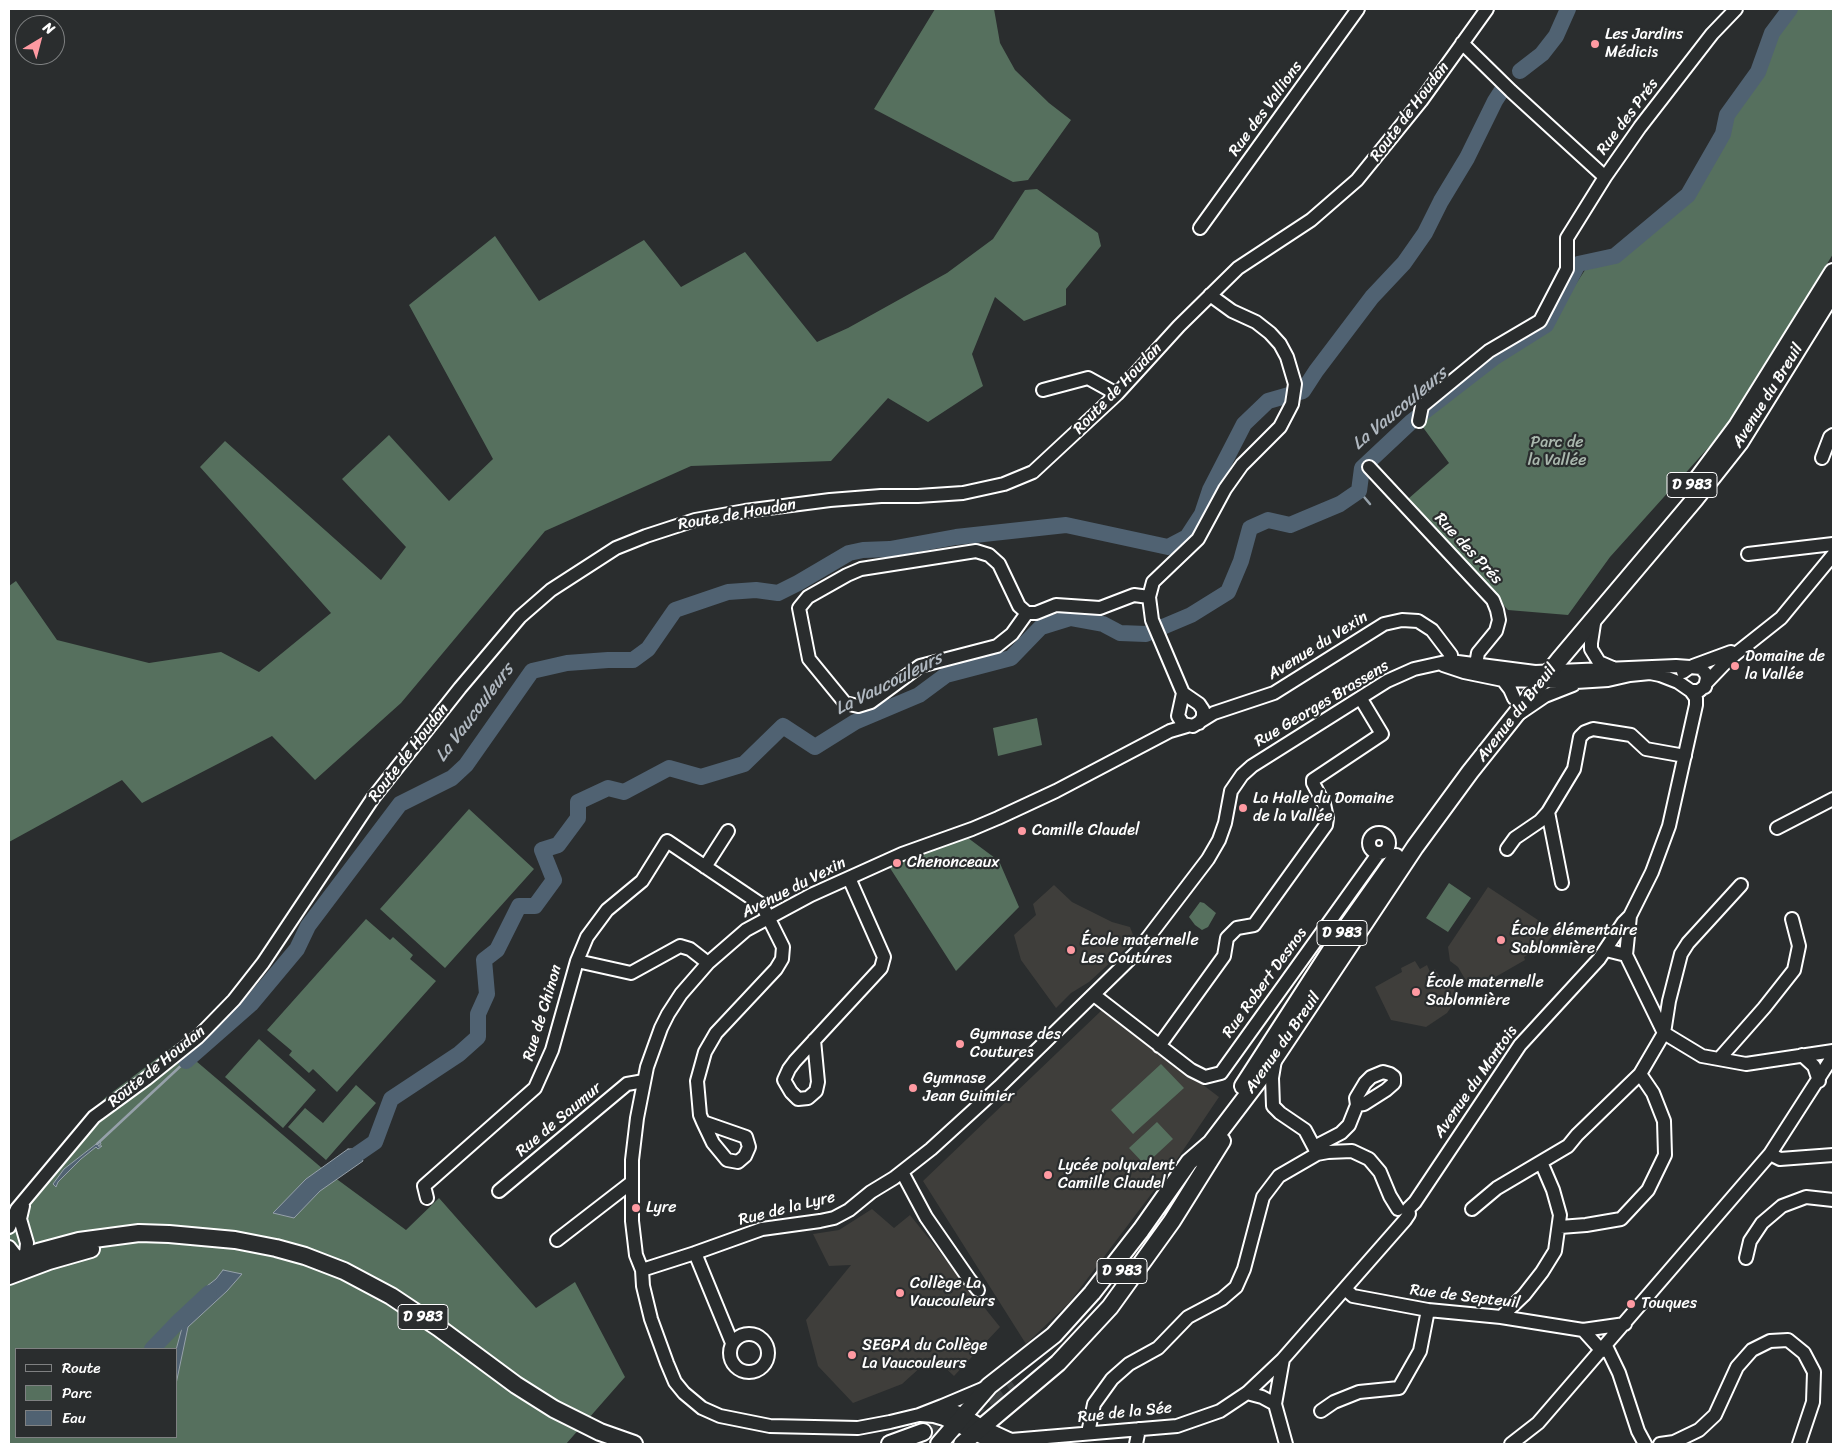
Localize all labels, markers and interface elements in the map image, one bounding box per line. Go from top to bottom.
north arrow [15,15,65,65]
text: N [37,16,60,41]
place label: Les Jardins Médicis [1605,25,1683,63]
marker: Les Jardins Médicis [1589,38,1601,50]
street label: Rue des Vallions [1225,58,1307,160]
street label: Route de Houdan [1366,59,1454,165]
street label: Rue des Prés [1593,75,1663,159]
street label: Route de Houdan [1070,339,1166,439]
street label: Avenue du Breuil [1728,341,1808,451]
water label: La Vaucouleurs [1348,363,1452,455]
park label: Parc de la Vallée [1528,433,1586,471]
road number: D 983 [1667,472,1717,498]
street label: Route de Houdan [677,495,797,535]
street label: Rue des Prés [1430,509,1506,589]
street label: Avenue du Vexin [1265,608,1371,684]
place label: Domaine de la Vallée [1745,647,1825,685]
water label: La Vaucouleurs [832,648,946,720]
street label: Rue Georges Brassens [1252,656,1392,752]
water label: La Vaucouleurs [431,660,519,766]
street label: Avenue du Breuil [1473,660,1561,766]
marker: Domaine de la Vallée [1729,660,1741,672]
street label: Route de Houdan [365,700,453,806]
place label: La Halle du Domaine de la Vallée [1253,789,1394,827]
marker: La Halle du Domaine de la Vallée [1237,802,1249,814]
place label: Camille Claudel [1032,821,1140,841]
marker: Camille Claudel [1016,825,1028,837]
place label: Chenonceaux [907,853,1000,873]
street label: Avenue du Vexin [739,854,849,922]
marker: Chenonceaux [891,857,903,869]
road number: D 983 [1317,920,1367,946]
place label: École élémentaire Sablonnière [1511,921,1637,959]
street label: Rue Robert Desnos [1219,924,1311,1042]
place label: École maternelle Les Coutures [1081,931,1199,969]
marker: École élémentaire Sablonnière [1495,934,1507,946]
marker: École maternelle Les Coutures [1065,944,1077,956]
street label: Rue de Chinon [519,963,567,1063]
place label: École maternelle Sablonnière [1426,973,1544,1011]
marker: École maternelle Sablonnière [1410,986,1422,998]
street label: Avenue du Breuil [1241,989,1325,1097]
street label: Route de Houdan [105,1022,209,1112]
street label: Avenue du Mantois [1430,1022,1522,1142]
place label: Gymnase des Coutures [970,1025,1061,1063]
marker: Gymnase des Coutures [954,1038,966,1050]
place label: Gymnase Jean Guimier [923,1069,1014,1107]
street label: Rue de Saumur [512,1079,606,1161]
marker: Gymnase Jean Guimier [907,1082,919,1094]
place label: Lycée polyvalent Camille Claudel [1058,1156,1175,1194]
marker: Lycée polyvalent Camille Claudel [1042,1169,1054,1181]
street label: Rue de la Lyre [737,1188,837,1230]
place label: Lyre [646,1198,676,1218]
marker: Lyre [630,1202,642,1214]
road number: D 983 [1097,1258,1147,1284]
place label: Collège La Vaucouleurs [910,1274,995,1312]
street label: Rue de Septeuil [1409,1281,1521,1313]
marker: Collège La Vaucouleurs [894,1287,906,1299]
place label: Touques [1641,1294,1697,1314]
marker: Touques [1625,1298,1637,1310]
road number: D 983 [398,1304,448,1330]
place label: SEGPA du Collège La Vaucouleurs [862,1336,988,1374]
legend [15,1348,178,1438]
marker: SEGPA du Collège La Vaucouleurs [846,1349,858,1361]
text: Route [62,1355,101,1381]
text: Parc [62,1380,92,1406]
street label: Rue de la Sée [1077,1399,1173,1427]
text: Eau [62,1405,86,1431]

